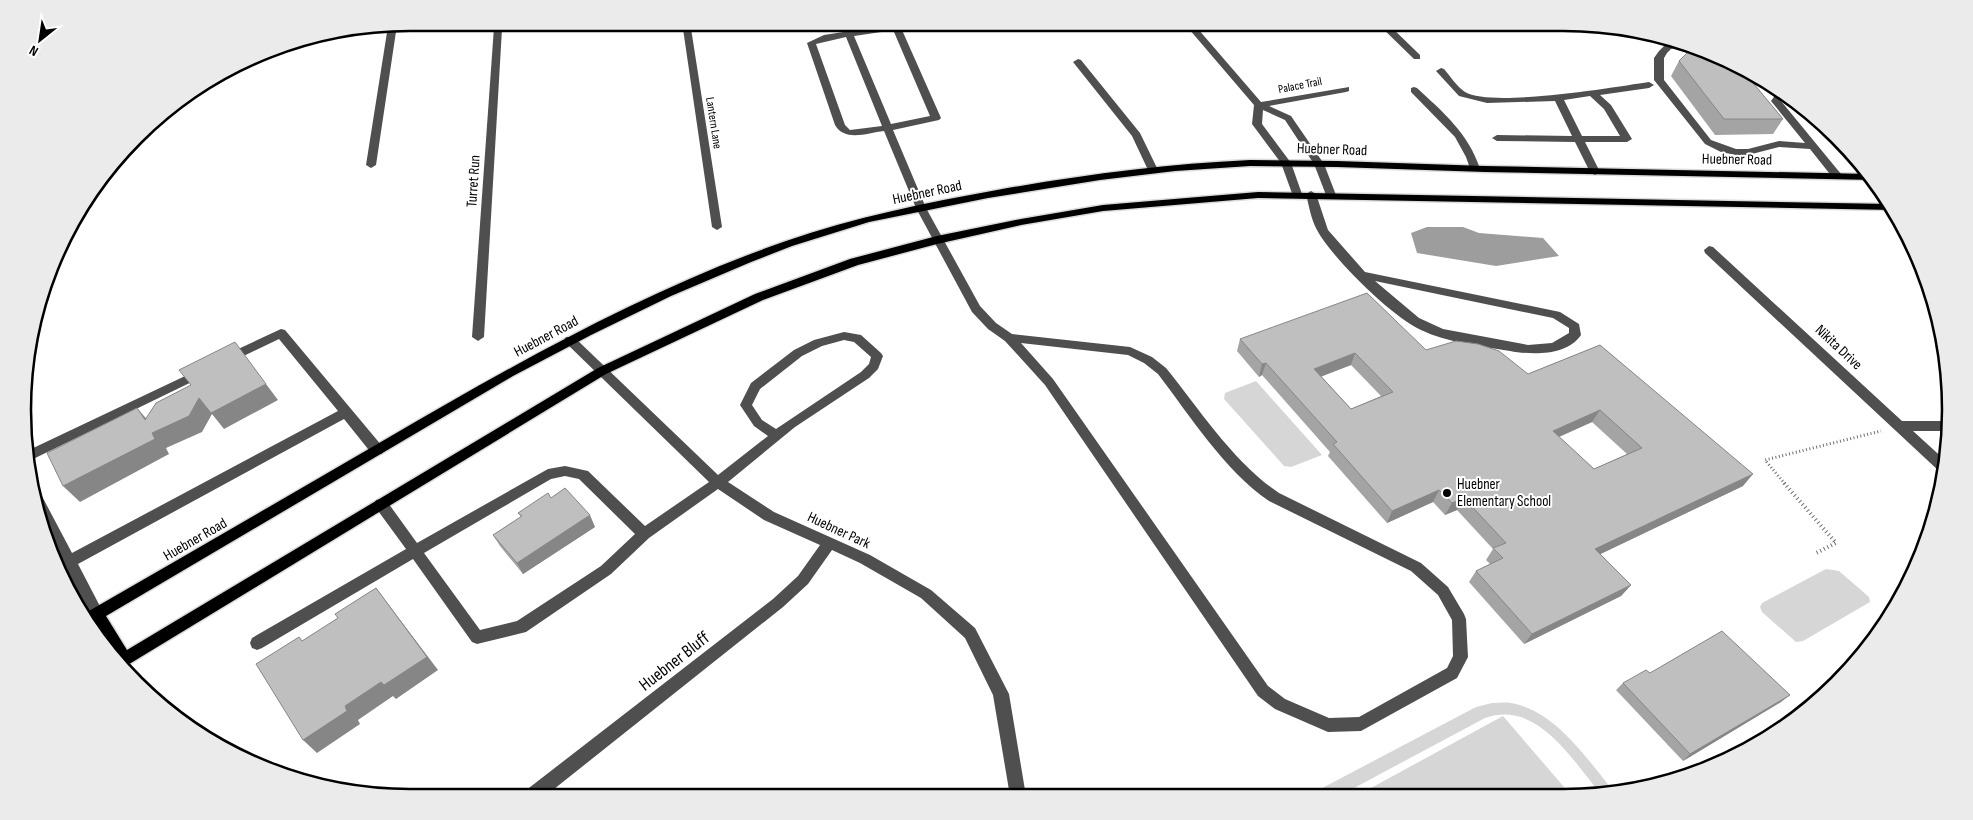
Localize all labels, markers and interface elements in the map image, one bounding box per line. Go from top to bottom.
north arrow [15,15,65,65]
text: N [26,42,41,60]
street label: Palace Trail [1277,74,1323,97]
street label: Lantern Lane [702,96,725,150]
street label: Huebner Road [1297,139,1367,160]
street label: Huebner Road [1702,149,1772,170]
street label: Turret Run [462,154,485,208]
street label: Huebner Road [891,176,963,209]
street label: Huebner Road [511,312,582,361]
street label: Nikita Drive [1811,321,1866,374]
place label: Huebner Elementary School [1457,475,1551,511]
marker: Huebner Elementary School [1441,487,1453,499]
street label: Huebner Park [804,508,874,553]
street label: Huebner Road [160,514,230,565]
street label: Huebner Bluff [635,627,714,695]

